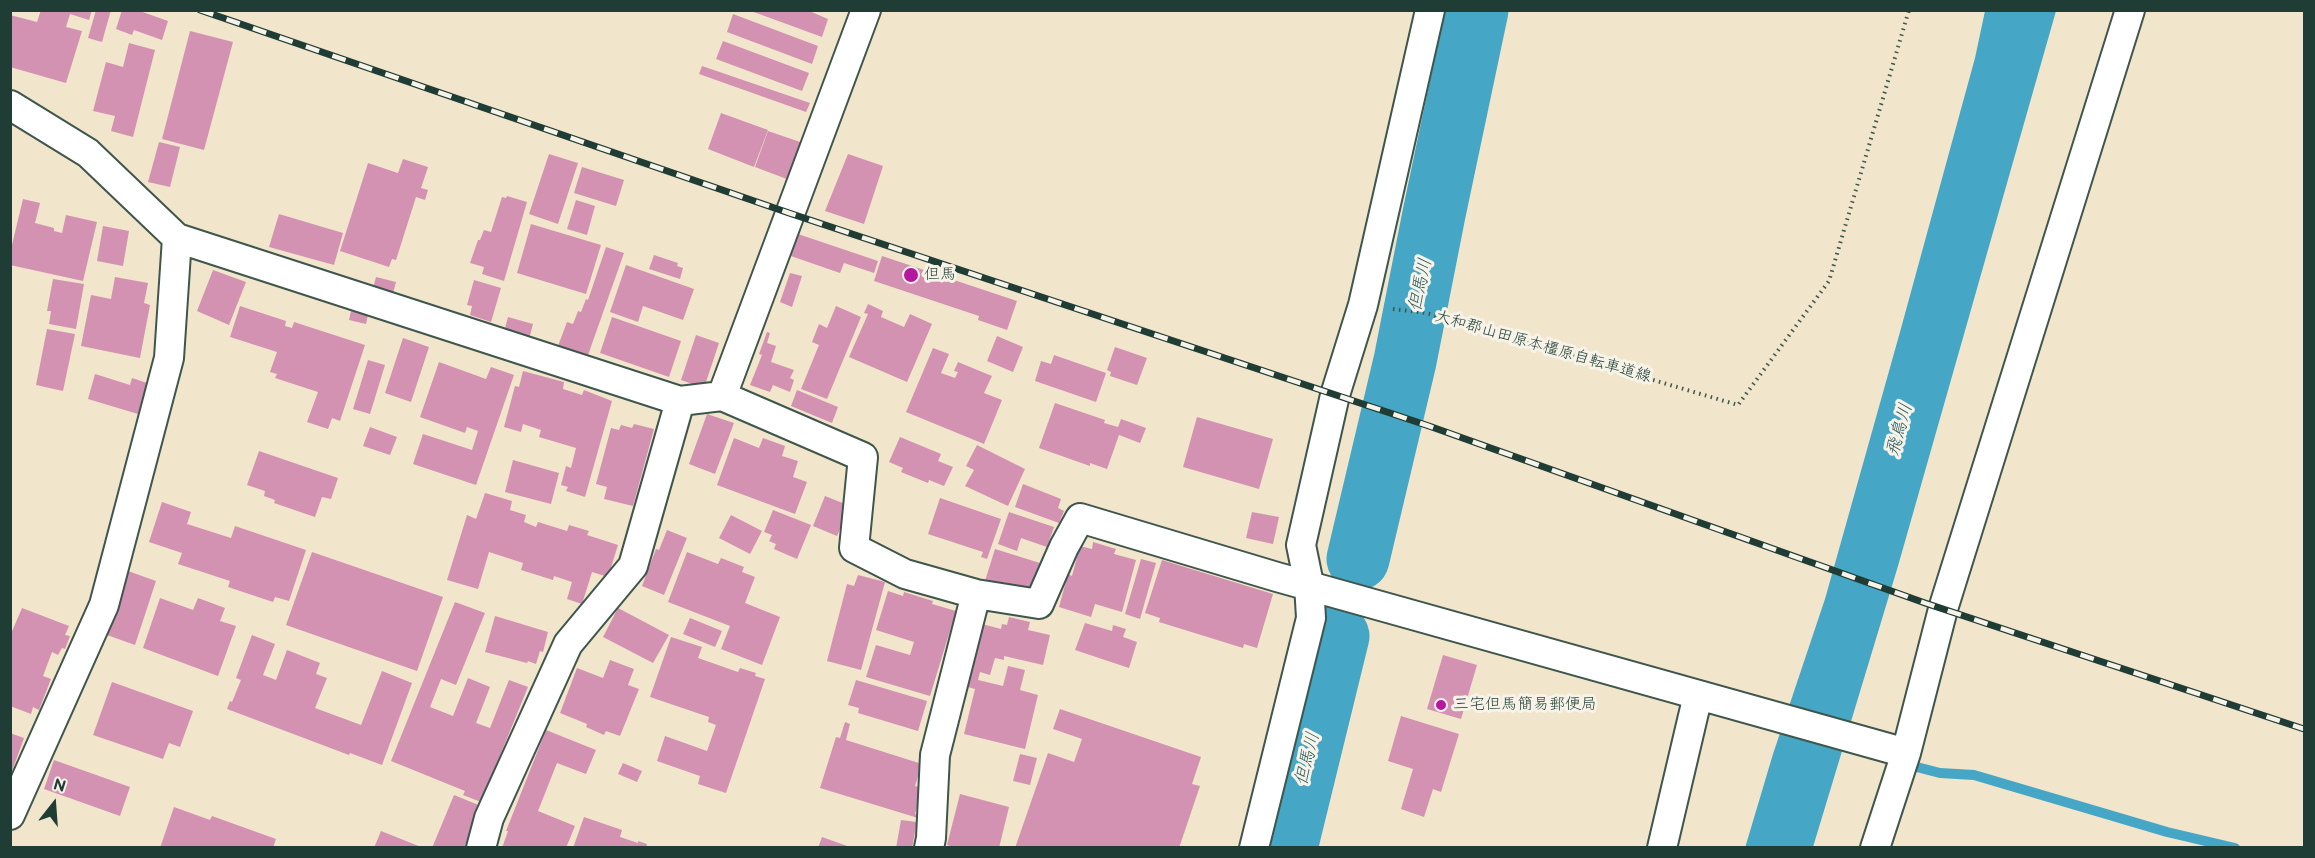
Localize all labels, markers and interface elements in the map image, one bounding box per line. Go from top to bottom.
water label: 但馬川 [1405,256,1437,314]
place label: 但馬 [924,265,956,285]
marker: 但馬 [902,266,920,284]
street label: 大和郡山田原本橿原自転車道線 [1433,307,1653,387]
water label: 飛鳥川 [1882,401,1918,459]
place label: 三宅但馬簡易郵便局 [1453,695,1597,715]
marker: 三宅但馬簡易郵便局 [1434,698,1448,712]
water label: 但馬川 [1291,730,1325,788]
north arrow [24,774,84,834]
text: N [51,775,68,797]

